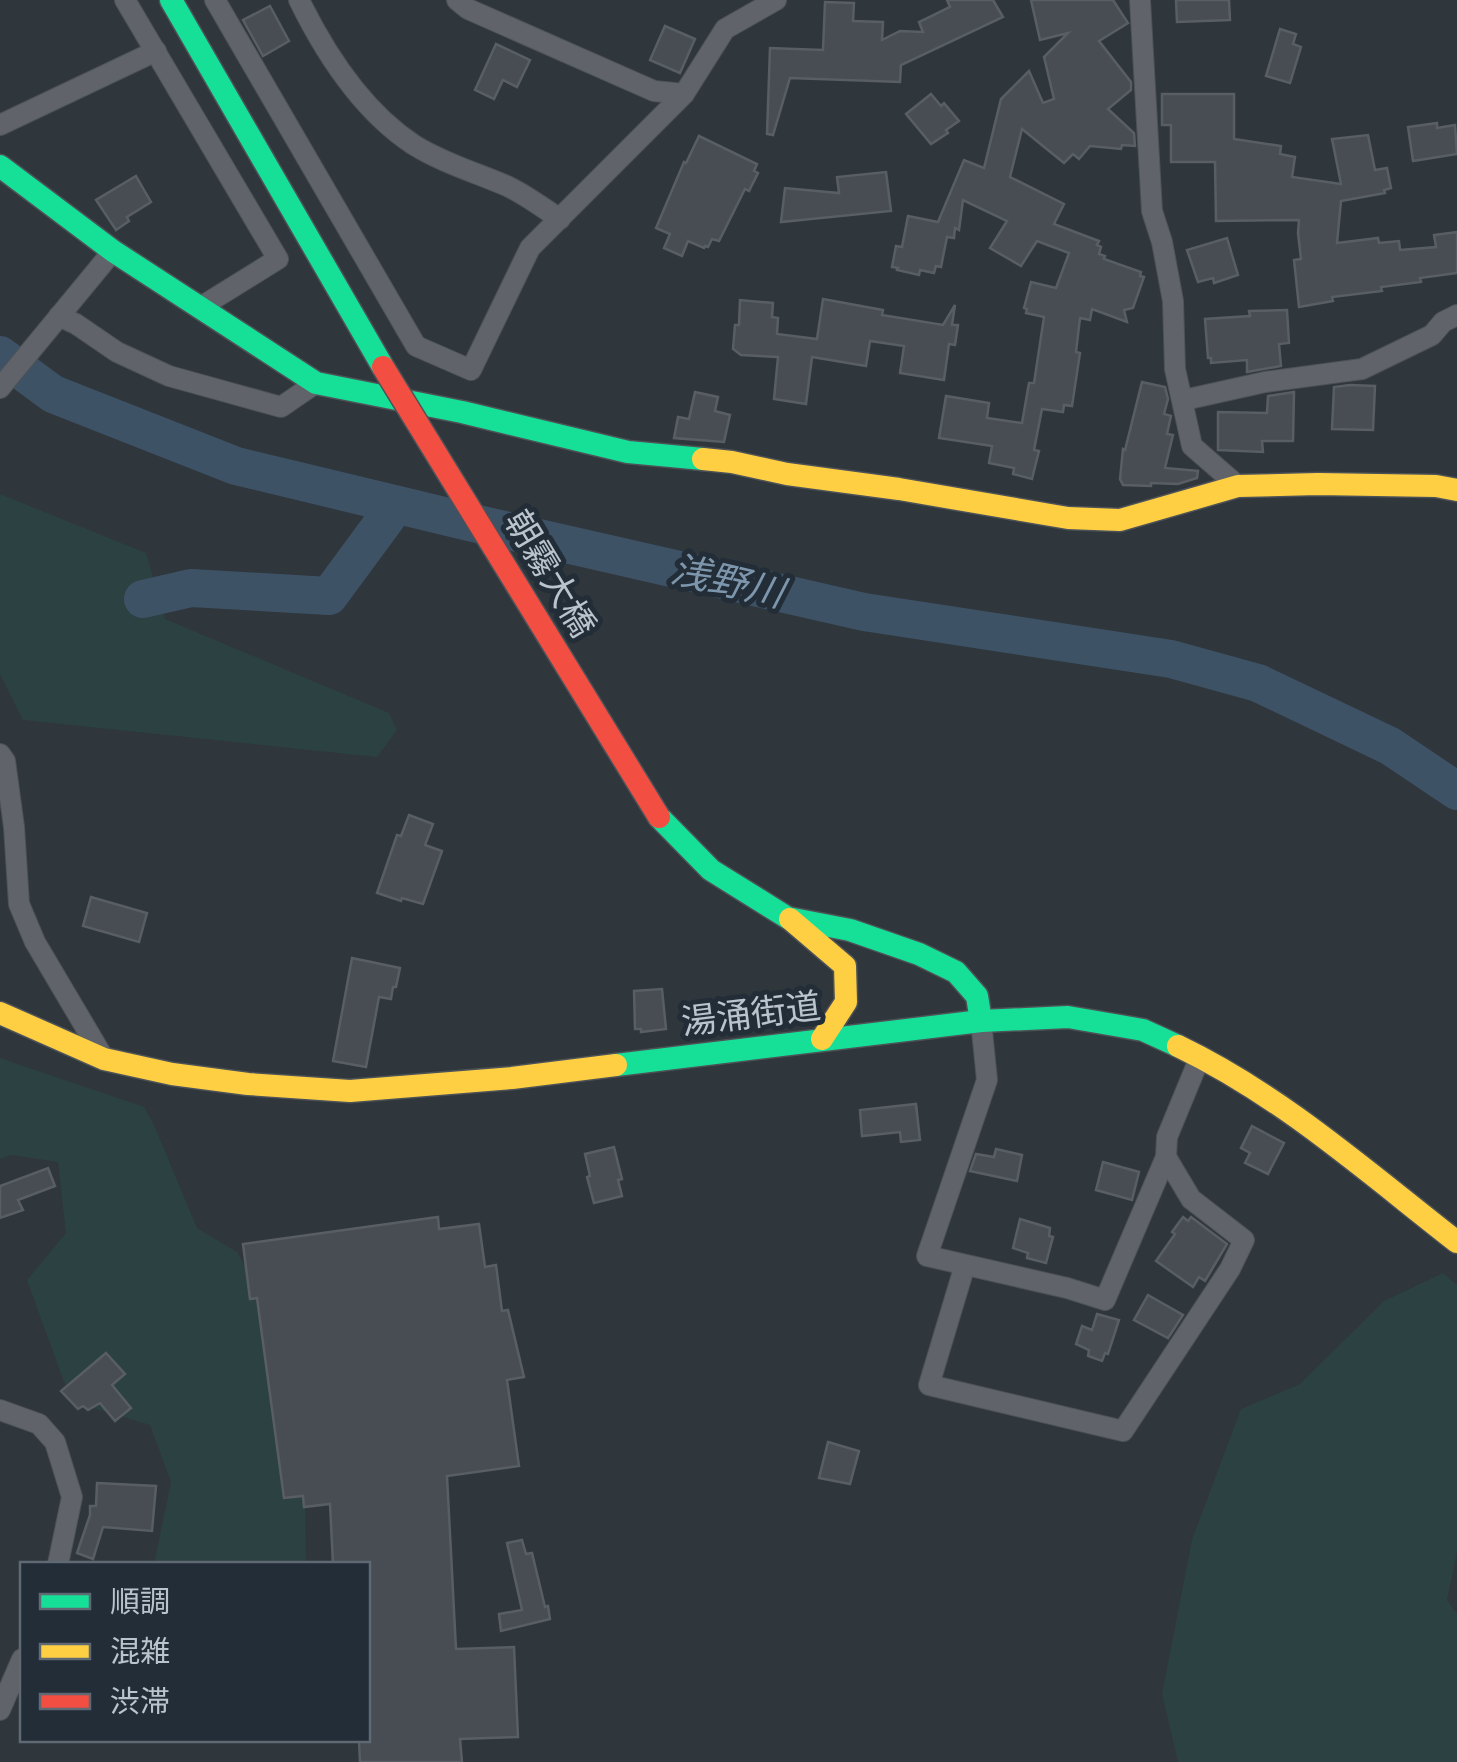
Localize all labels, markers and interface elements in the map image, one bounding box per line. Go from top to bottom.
street label: 朝霧大橋 [495,501,607,645]
water label: 浅野川 [667,543,793,618]
street label: 湯涌街道 [679,982,823,1044]
legend [20,1562,370,1742]
text: 順調 [110,1581,170,1620]
text: 混雑 [110,1631,170,1670]
text: 渋滞 [110,1681,170,1720]

